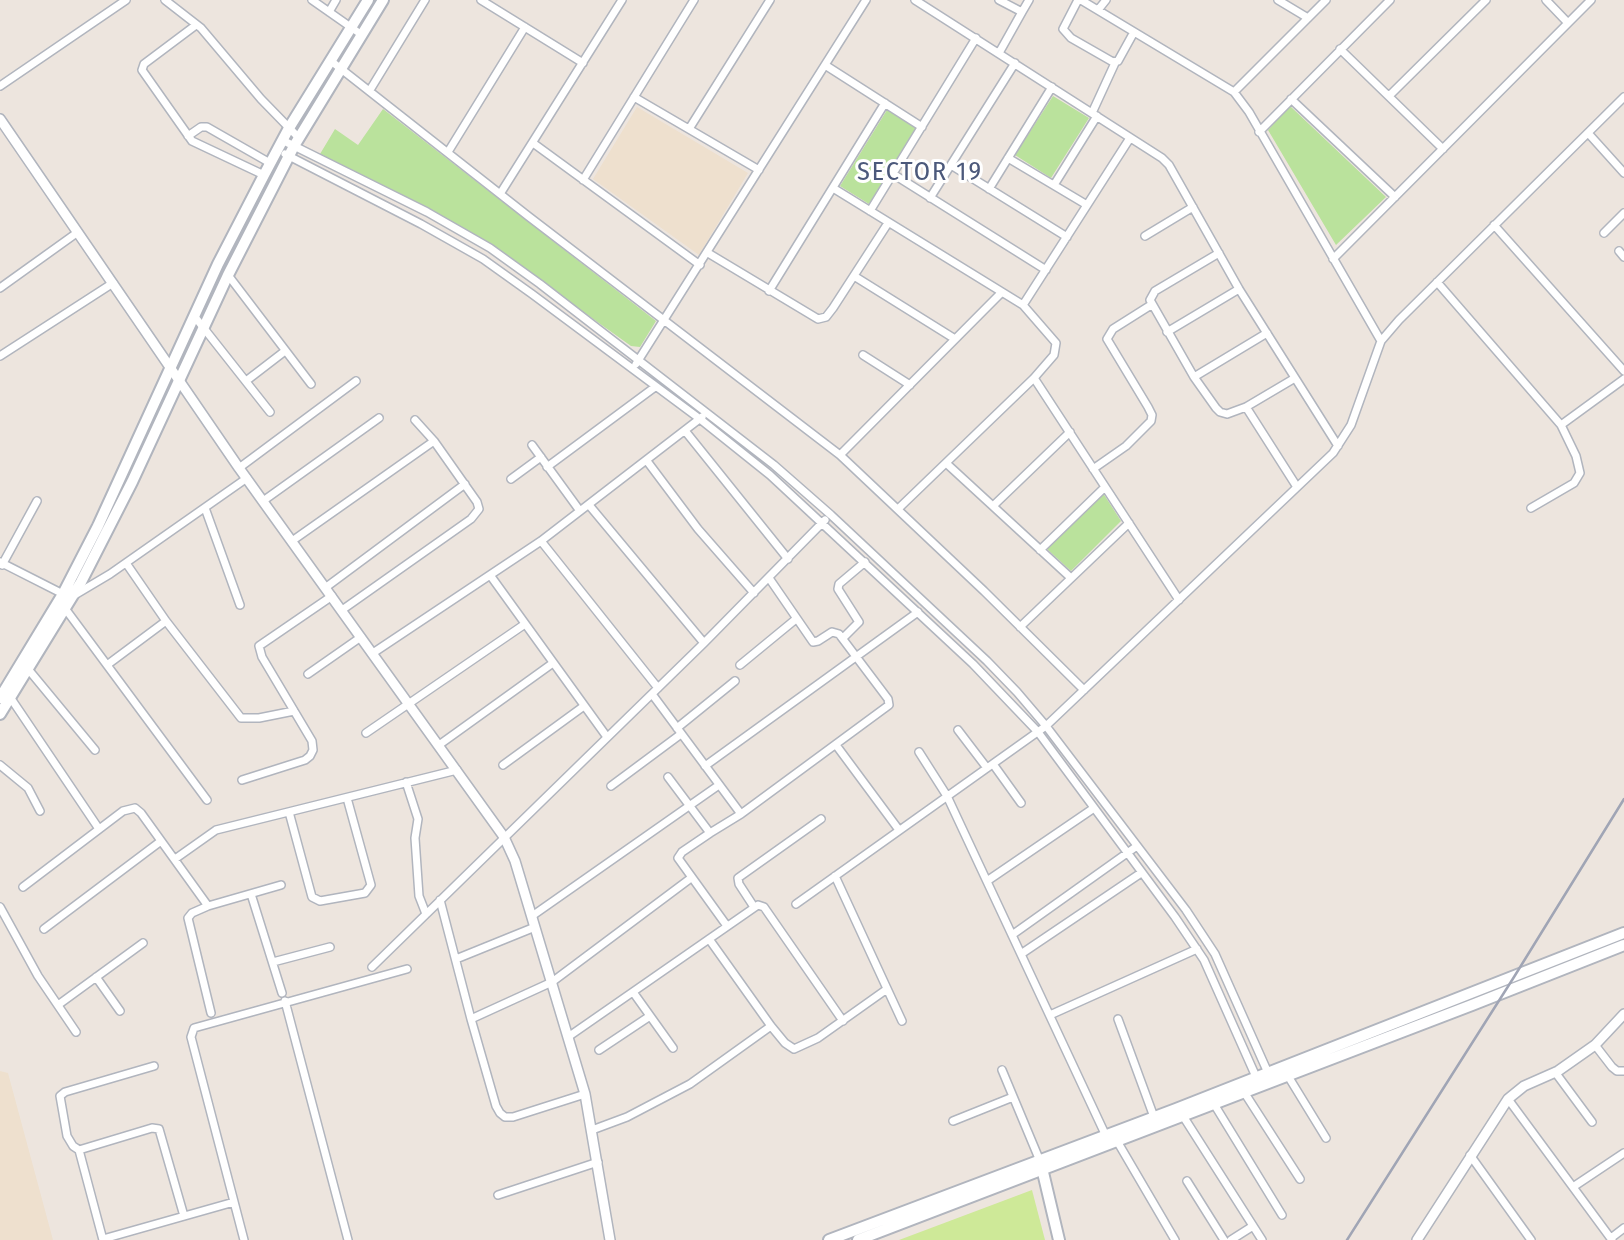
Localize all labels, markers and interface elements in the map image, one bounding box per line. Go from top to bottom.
district label: SECTOR 19 [858,157,982,189]

